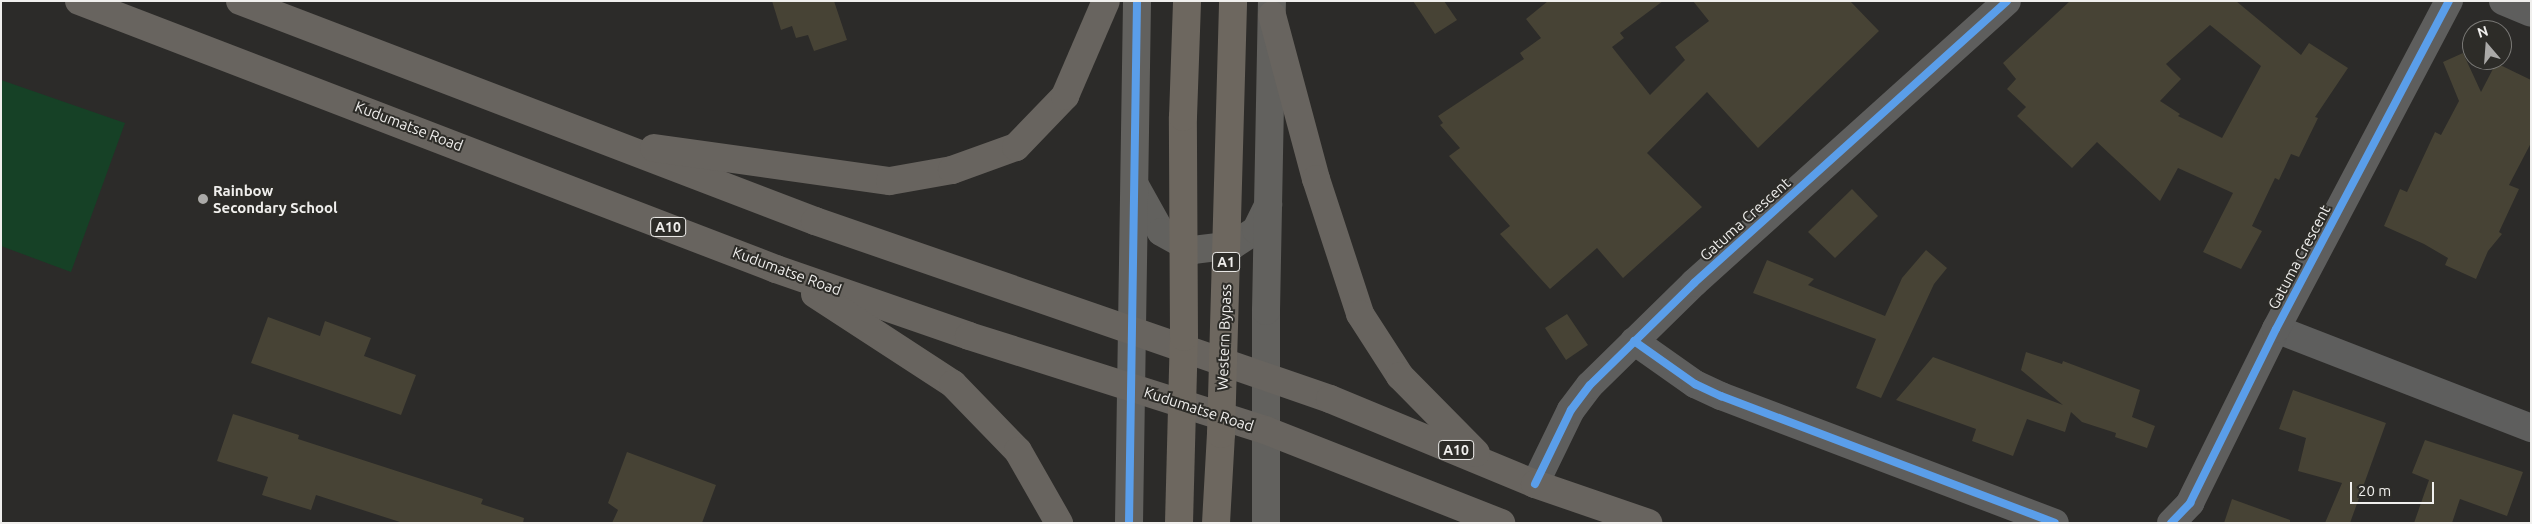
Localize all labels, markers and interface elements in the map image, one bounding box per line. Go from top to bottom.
north arrow [2462,20,2512,70]
text: N [2475,22,2490,41]
street label: Kudumatse Road [352,97,466,155]
street label: Gatuma Crescent [1696,174,1794,264]
place label: Rainbow Secondary School [213,181,338,216]
marker: Rainbow Secondary School [197,193,209,205]
street label: Gatuma Crescent [2264,202,2334,312]
road number: A10 [649,216,687,238]
street label: Kudumatse Road [730,243,844,299]
road number: A1 [1211,250,1241,274]
street label: Western Bypass [1213,283,1235,391]
street label: Kudumatse Road [1142,383,1256,435]
road number: A10 [1437,438,1475,462]
scale bar [2352,472,2436,504]
text: 20 m [2358,482,2391,499]

